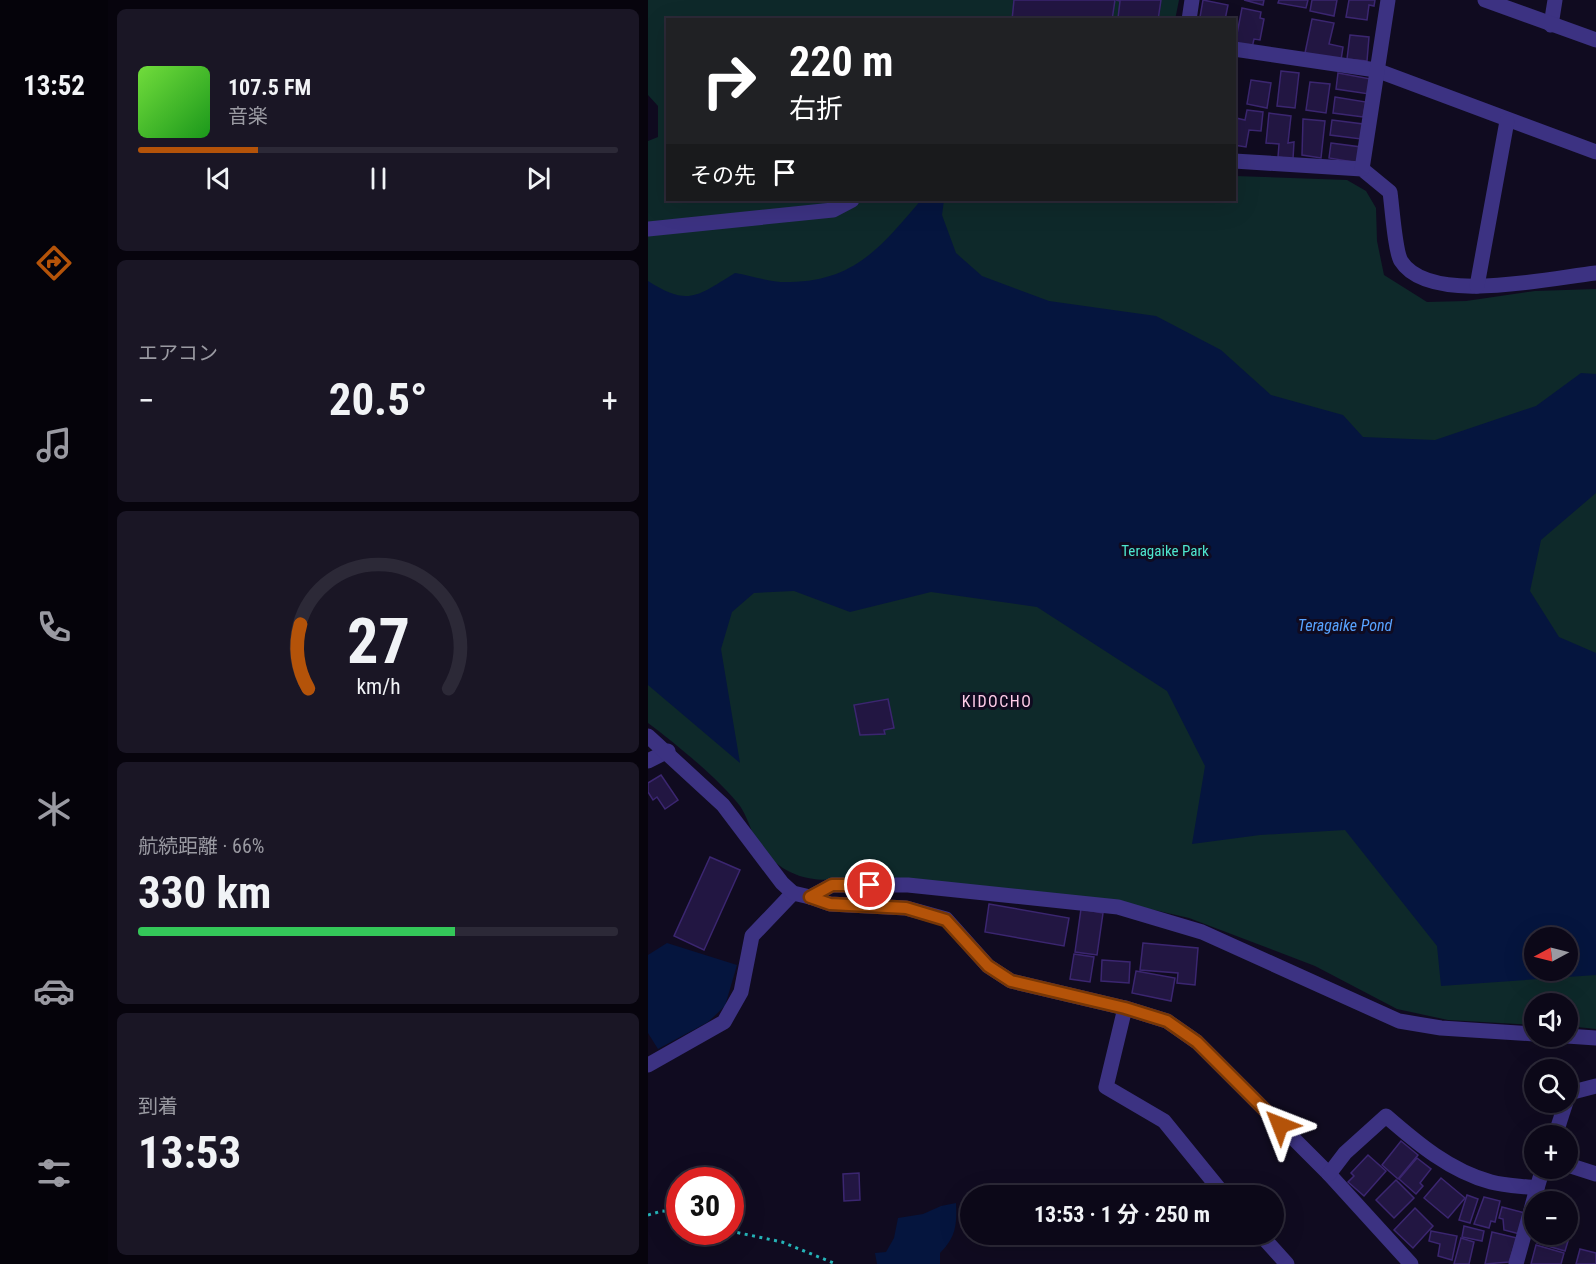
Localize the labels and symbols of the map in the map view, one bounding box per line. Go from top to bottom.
park label: Teragaike Park [1121,542,1209,560]
water label: Teragaike Pond [1298,616,1392,635]
district label: KIDOCHO [962,692,1032,711]
pin [844,859,895,910]
north arrow [1524,927,1578,981]
position arrow [1248,1093,1312,1157]
speed limit sign: 30 [666,1167,744,1245]

